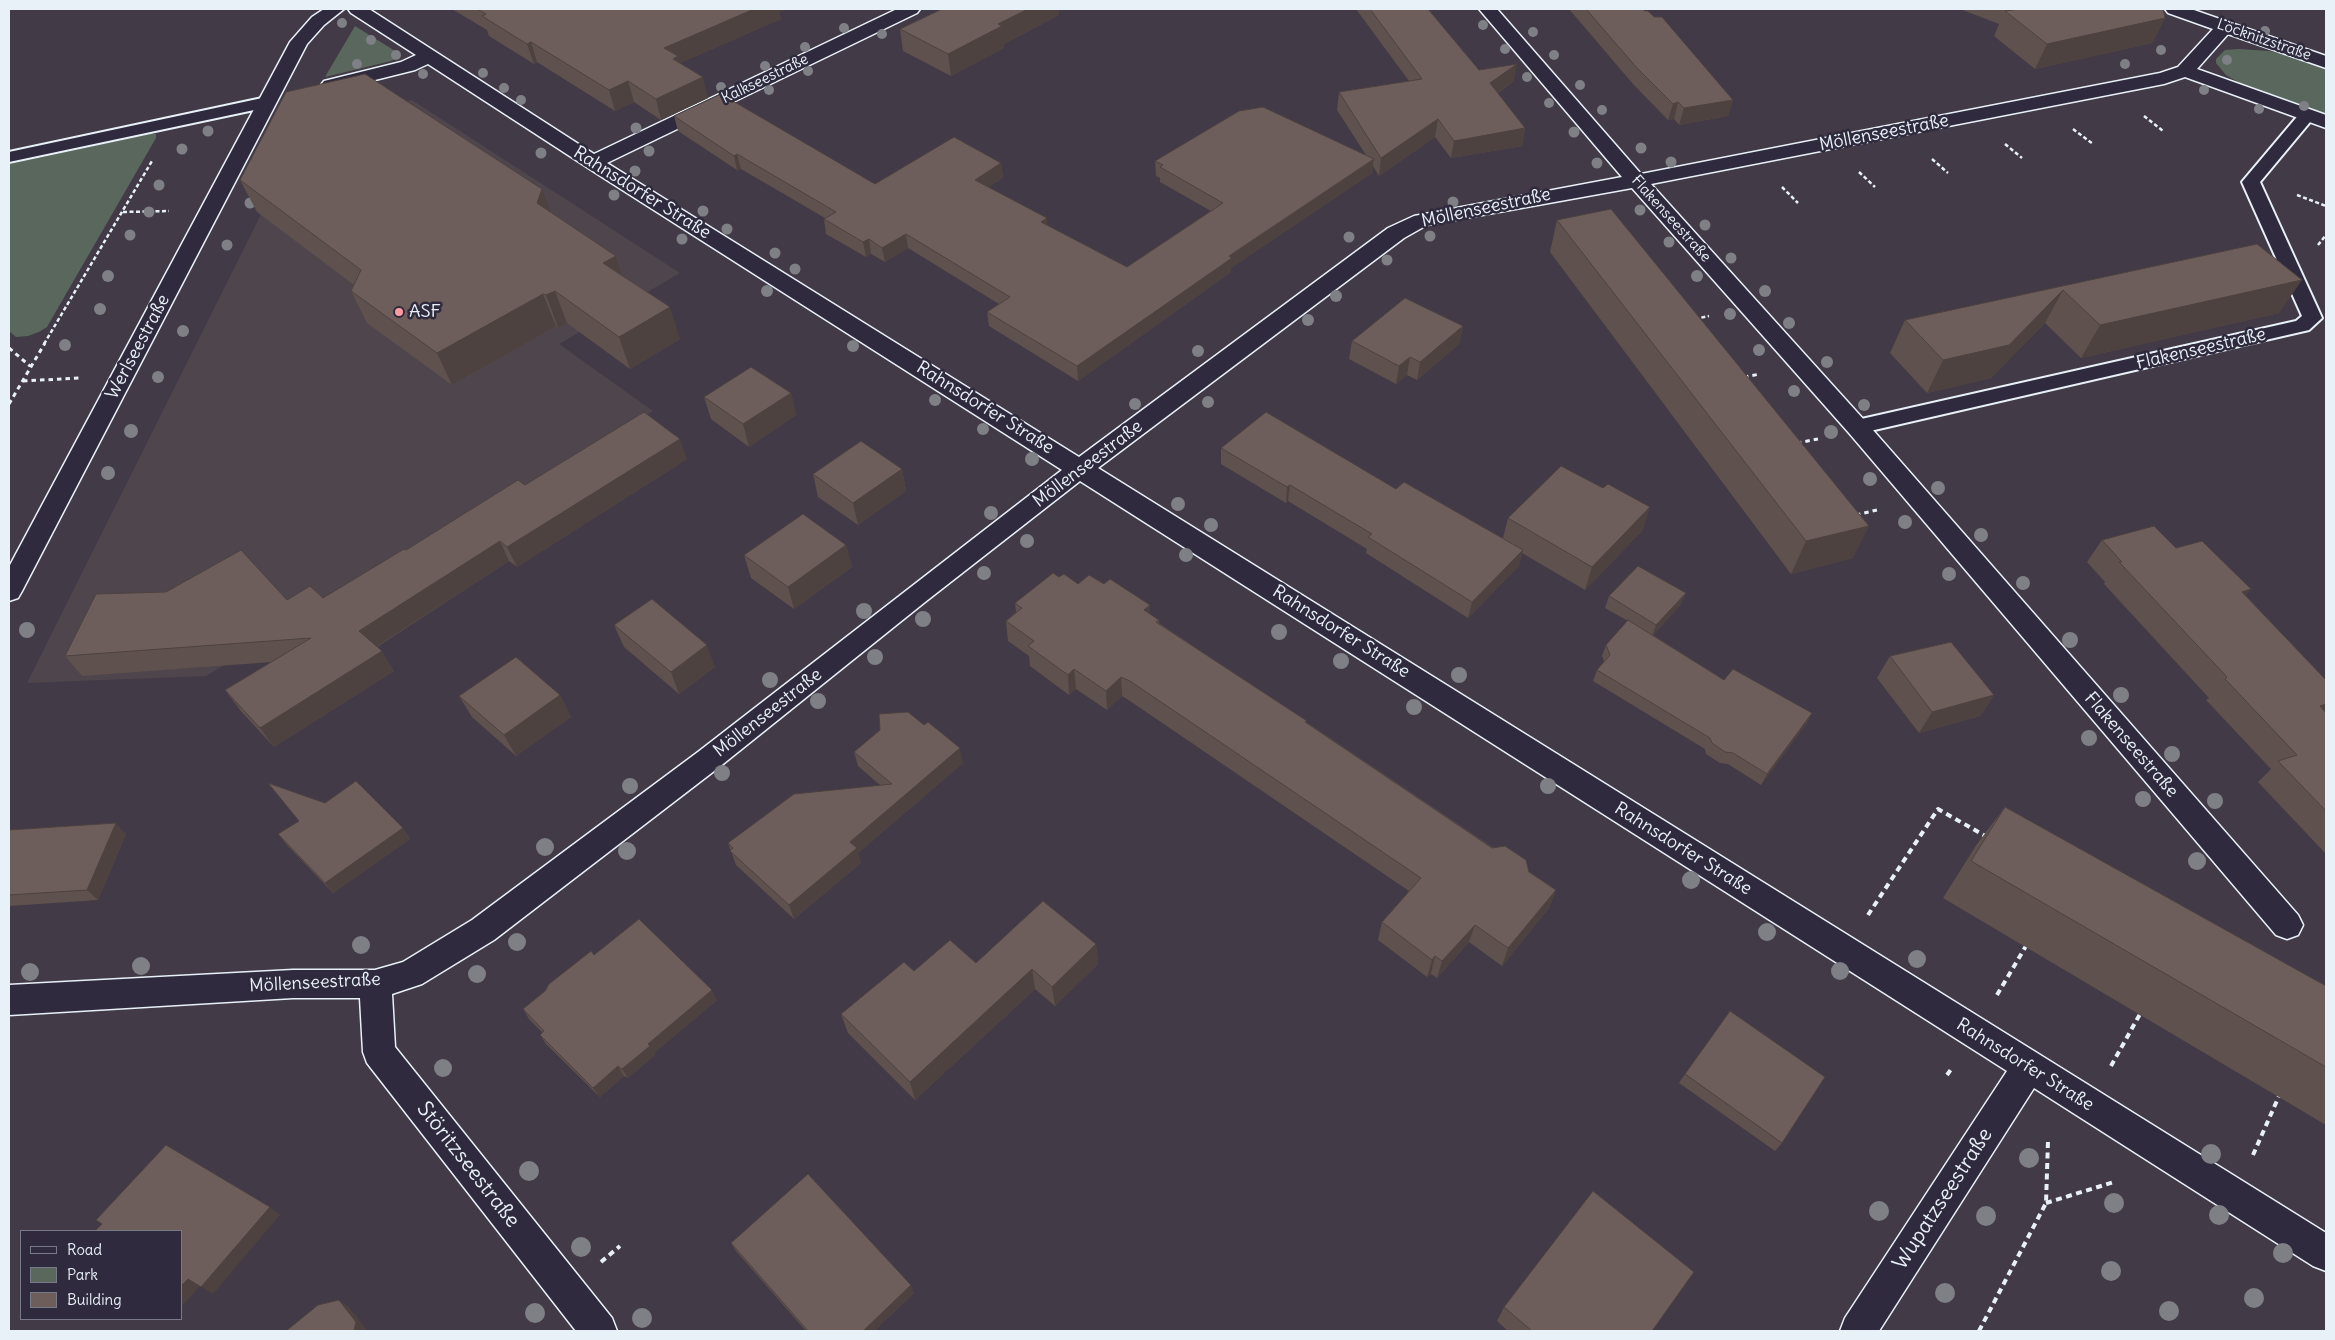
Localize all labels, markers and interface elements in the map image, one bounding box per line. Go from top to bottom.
street label: Löcknitzstraße [2214,15,2314,65]
street label: Kalkseestraße [719,50,811,108]
street label: Möllenseestraße [1817,110,1951,156]
street label: Rahnsdorfer Straße [569,142,715,244]
street label: Flakenseestraße [1627,172,1715,266]
street label: Möllenseestraße [1419,184,1553,232]
street label: Werlseestraße [101,291,175,403]
place label: ASF [409,301,441,323]
marker: ASF [393,306,405,318]
street label: Flakenseestraße [2134,324,2268,374]
street label: Rahnsdorfer Straße [912,357,1058,459]
street label: Möllenseestraße [1029,416,1147,512]
street label: Rahnsdorfer Straße [1268,581,1414,683]
street label: Möllenseestraße [710,664,826,762]
street label: Flakenseestraße [2079,688,2183,802]
street label: Rahnsdorfer Straße [1610,798,1756,900]
street label: Möllenseestraße [249,969,381,997]
street label: Rahnsdorfer Straße [1952,1014,2098,1116]
street label: Störitzseestraße [411,1097,525,1233]
street label: Wupatzseestraße [1888,1123,1998,1275]
legend [20,1230,182,1320]
text: Road [67,1240,102,1259]
text: Park [67,1265,98,1284]
text: Building [67,1290,122,1309]

